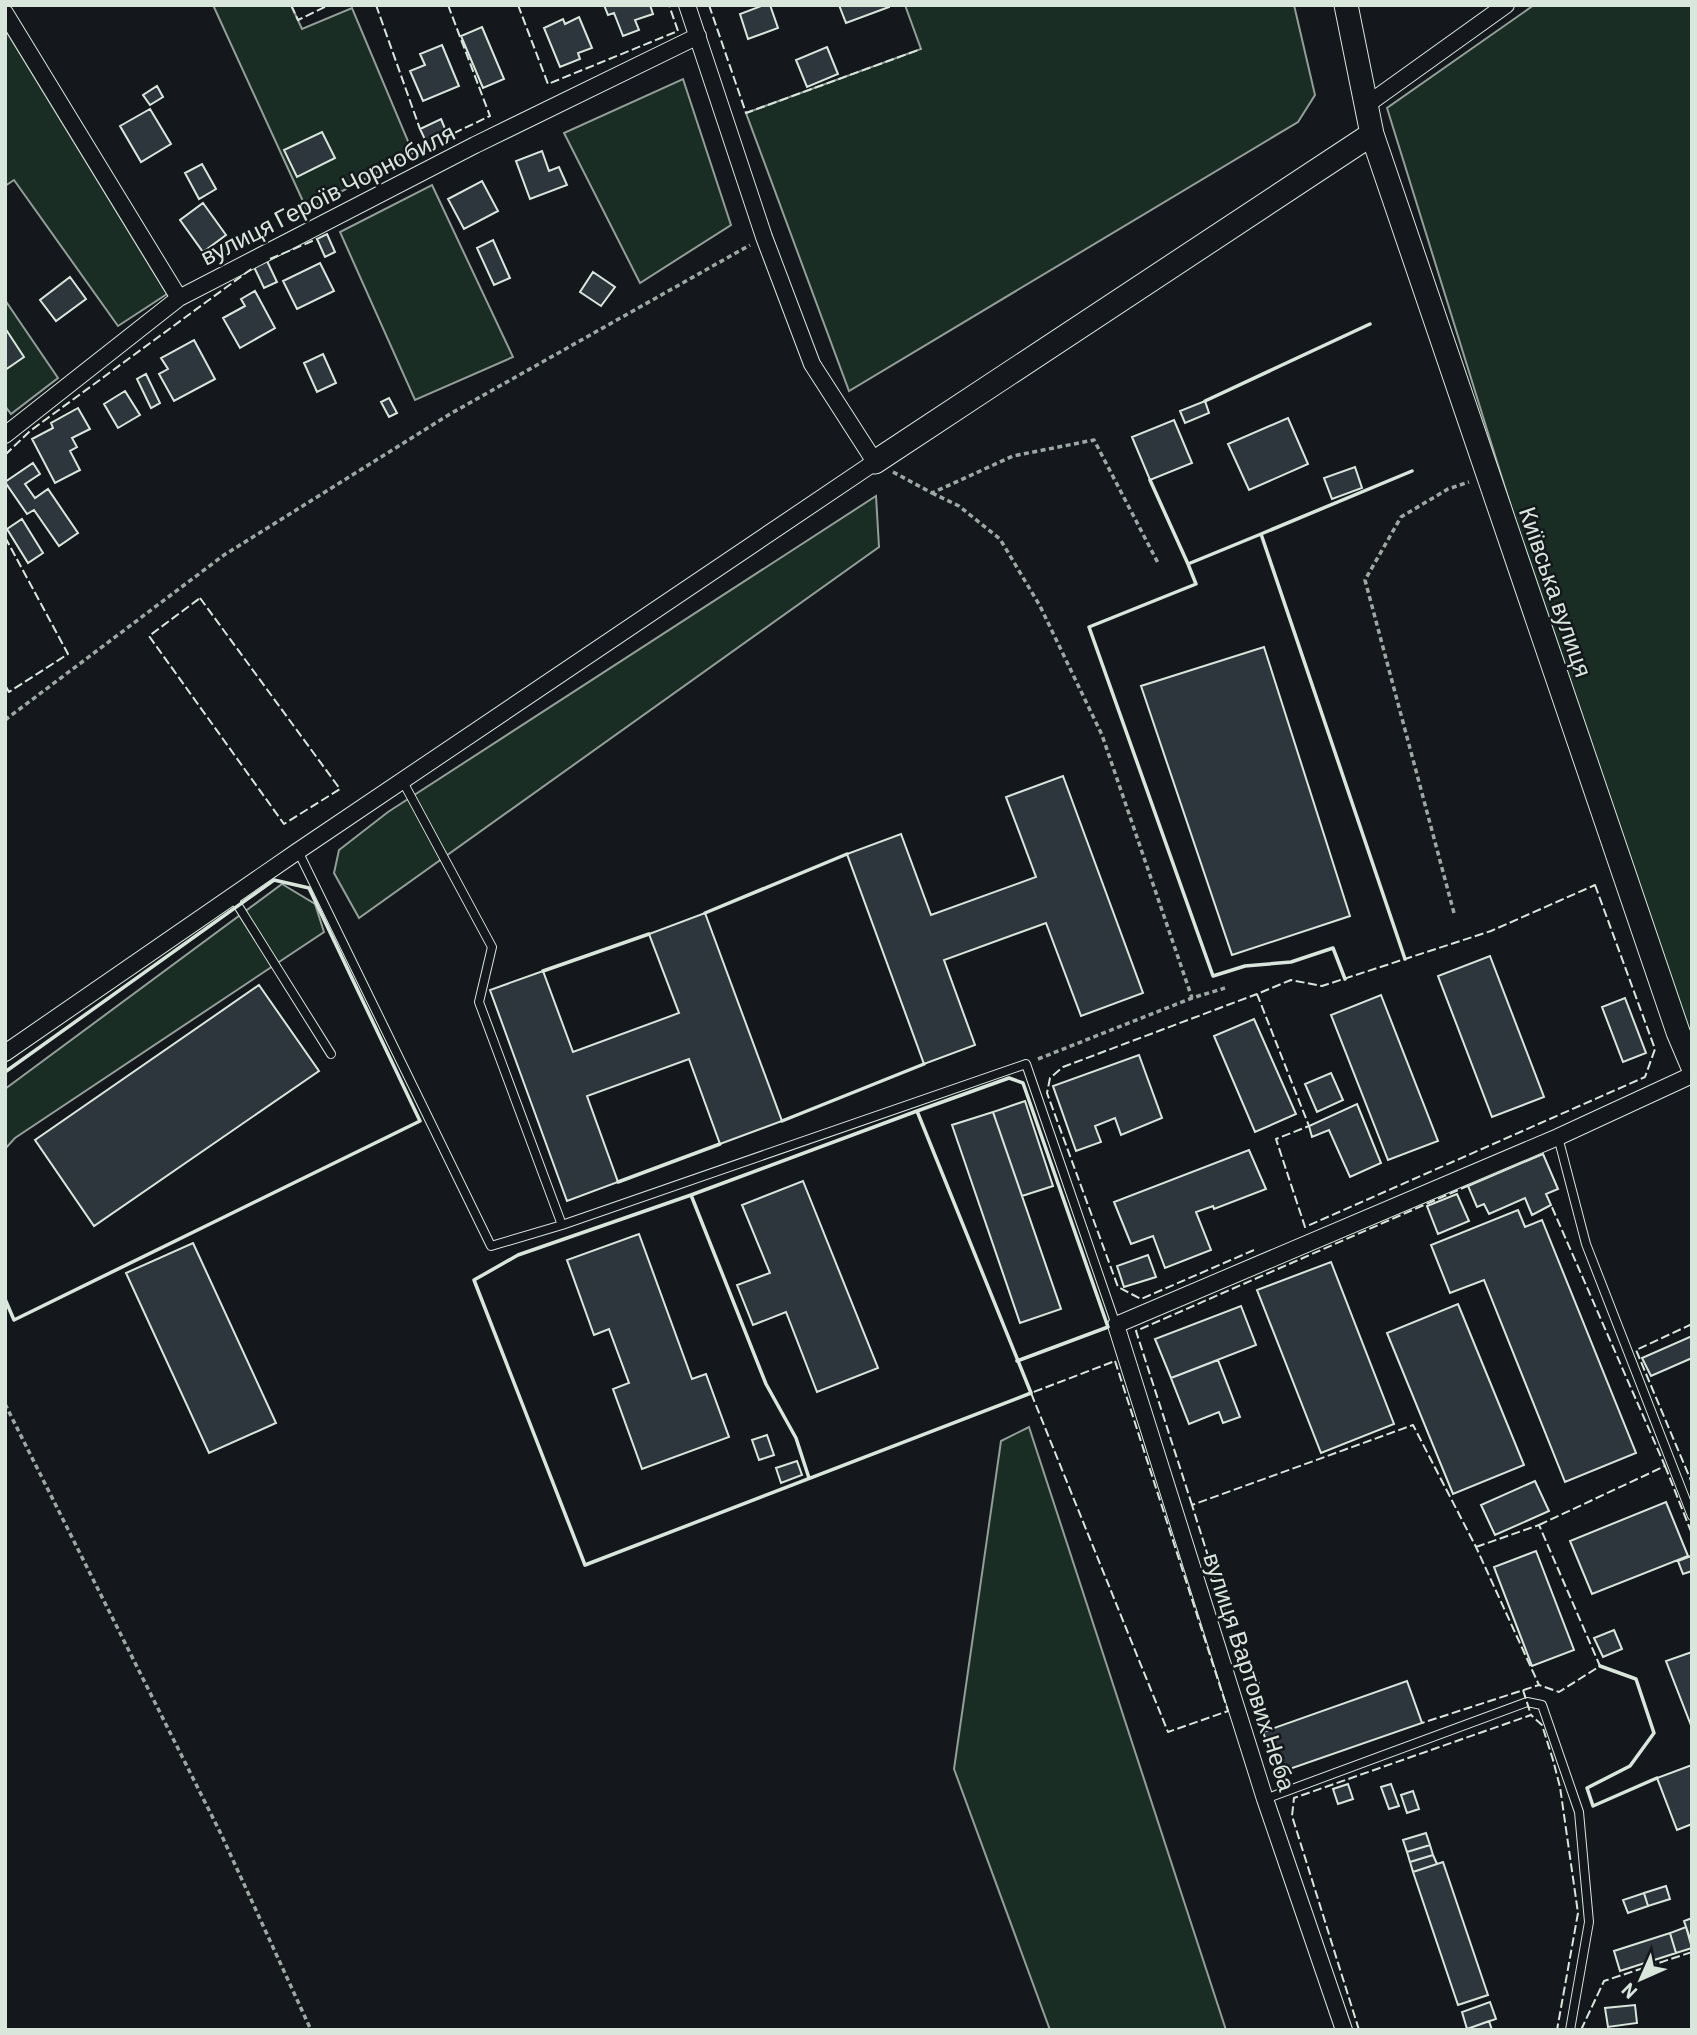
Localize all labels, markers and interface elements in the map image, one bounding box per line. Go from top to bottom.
street label: вулиця Героїв Чорнобиля [195,117,459,271]
street label: Київська вулиця [1514,503,1599,680]
street label: вулиця Вартових Неба [1198,1549,1303,1795]
north arrow [1606,1944,1676,2014]
text: N [1616,1979,1641,2004]

